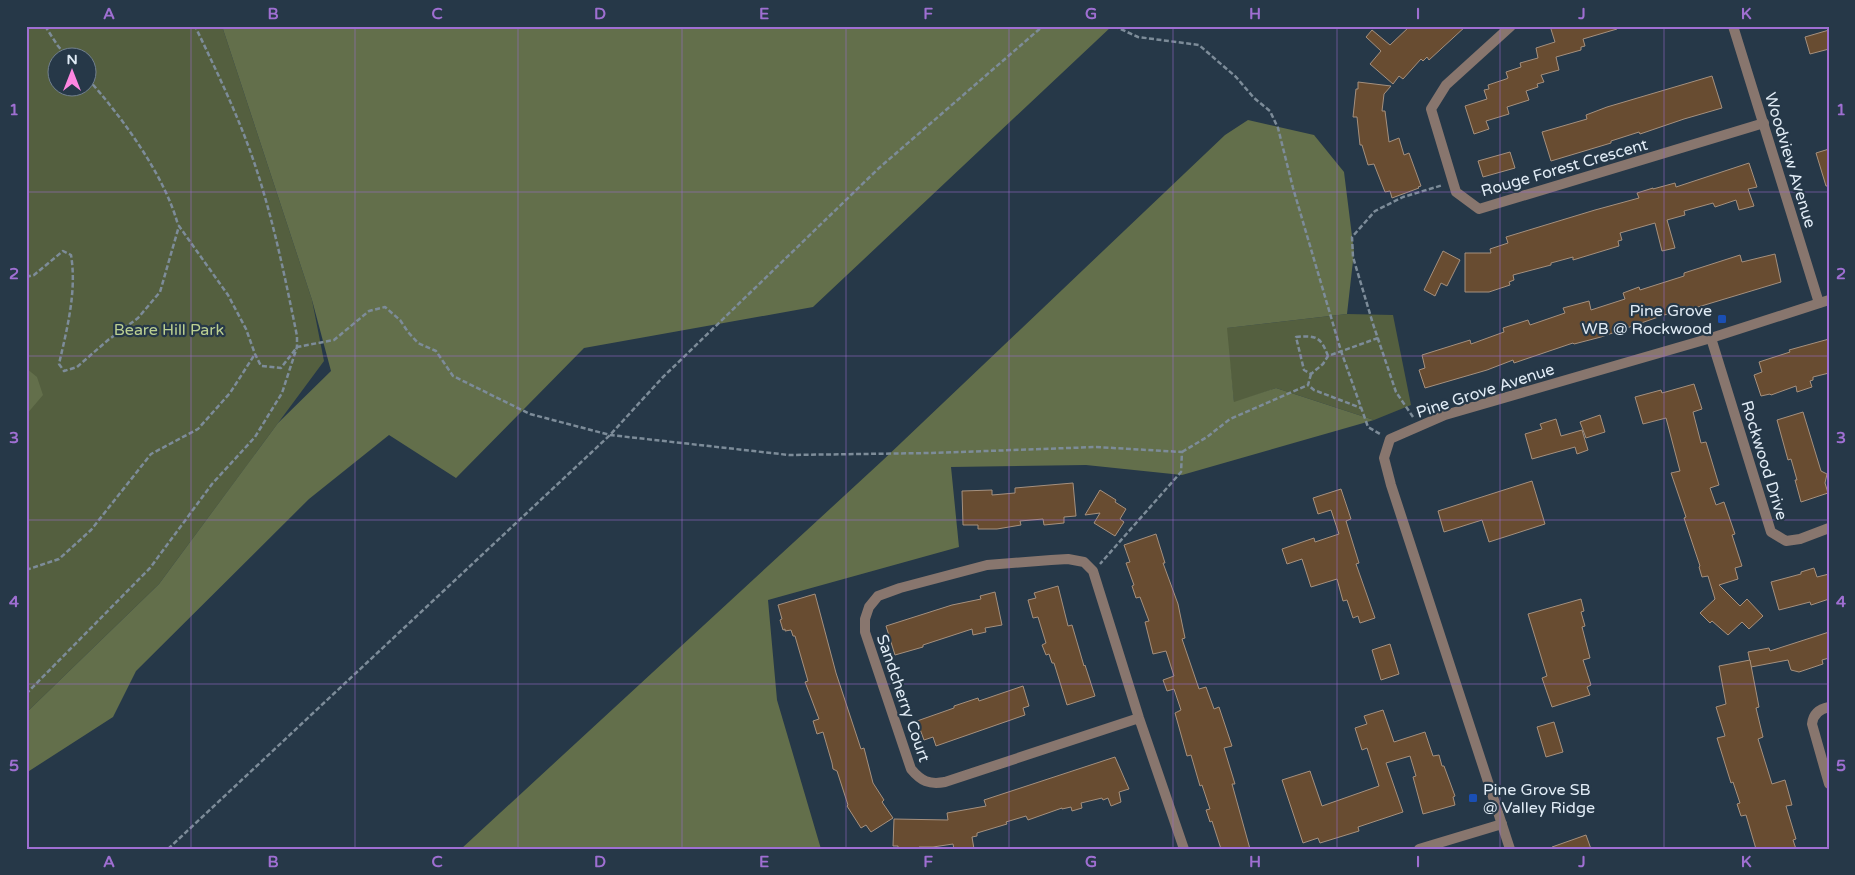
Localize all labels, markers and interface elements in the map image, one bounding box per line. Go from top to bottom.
text: A [103,4,115,24]
text: B [267,4,279,24]
text: C [431,4,443,24]
text: D [594,4,606,24]
text: E [759,4,769,24]
text: F [923,4,933,24]
text: G [1085,4,1097,24]
text: H [1249,4,1261,24]
text: I [1416,4,1420,24]
text: J [1577,4,1586,24]
text: K [1741,4,1752,24]
north arrow [48,48,98,98]
text: N [66,51,78,68]
street label: Woodview Avenue [1760,90,1820,230]
text: 1 [9,100,19,120]
text: 1 [1836,100,1846,120]
street label: Rouge Forest Crescent [1479,135,1650,201]
text: 2 [9,264,19,284]
text: 2 [1836,264,1846,284]
place label: Pine Grove WB @ Rockwood [1582,301,1712,339]
marker: Pine Grove WB @ Rockwood [1716,313,1728,325]
park label: Beare Hill Park [114,320,224,340]
street label: Pine Grove Avenue [1414,359,1557,423]
street label: Rockwood Drive [1736,398,1792,523]
text: 3 [9,428,19,448]
text: 3 [1836,428,1846,448]
text: 4 [9,592,19,612]
text: 4 [1836,592,1846,612]
street label: Sandcherry Court [872,632,934,765]
text: 5 [9,756,19,776]
text: 5 [1836,756,1846,776]
place label: Pine Grove SB @ Valley Ridge [1483,780,1595,818]
marker: Pine Grove SB @ Valley Ridge [1467,792,1479,804]
text: A [103,852,115,872]
text: B [267,852,279,872]
text: C [431,852,443,872]
text: D [594,852,606,872]
text: E [759,852,769,872]
text: F [923,852,933,872]
text: G [1085,852,1097,872]
text: H [1249,852,1261,872]
text: I [1416,852,1420,872]
text: J [1577,852,1586,872]
text: K [1741,852,1752,872]

